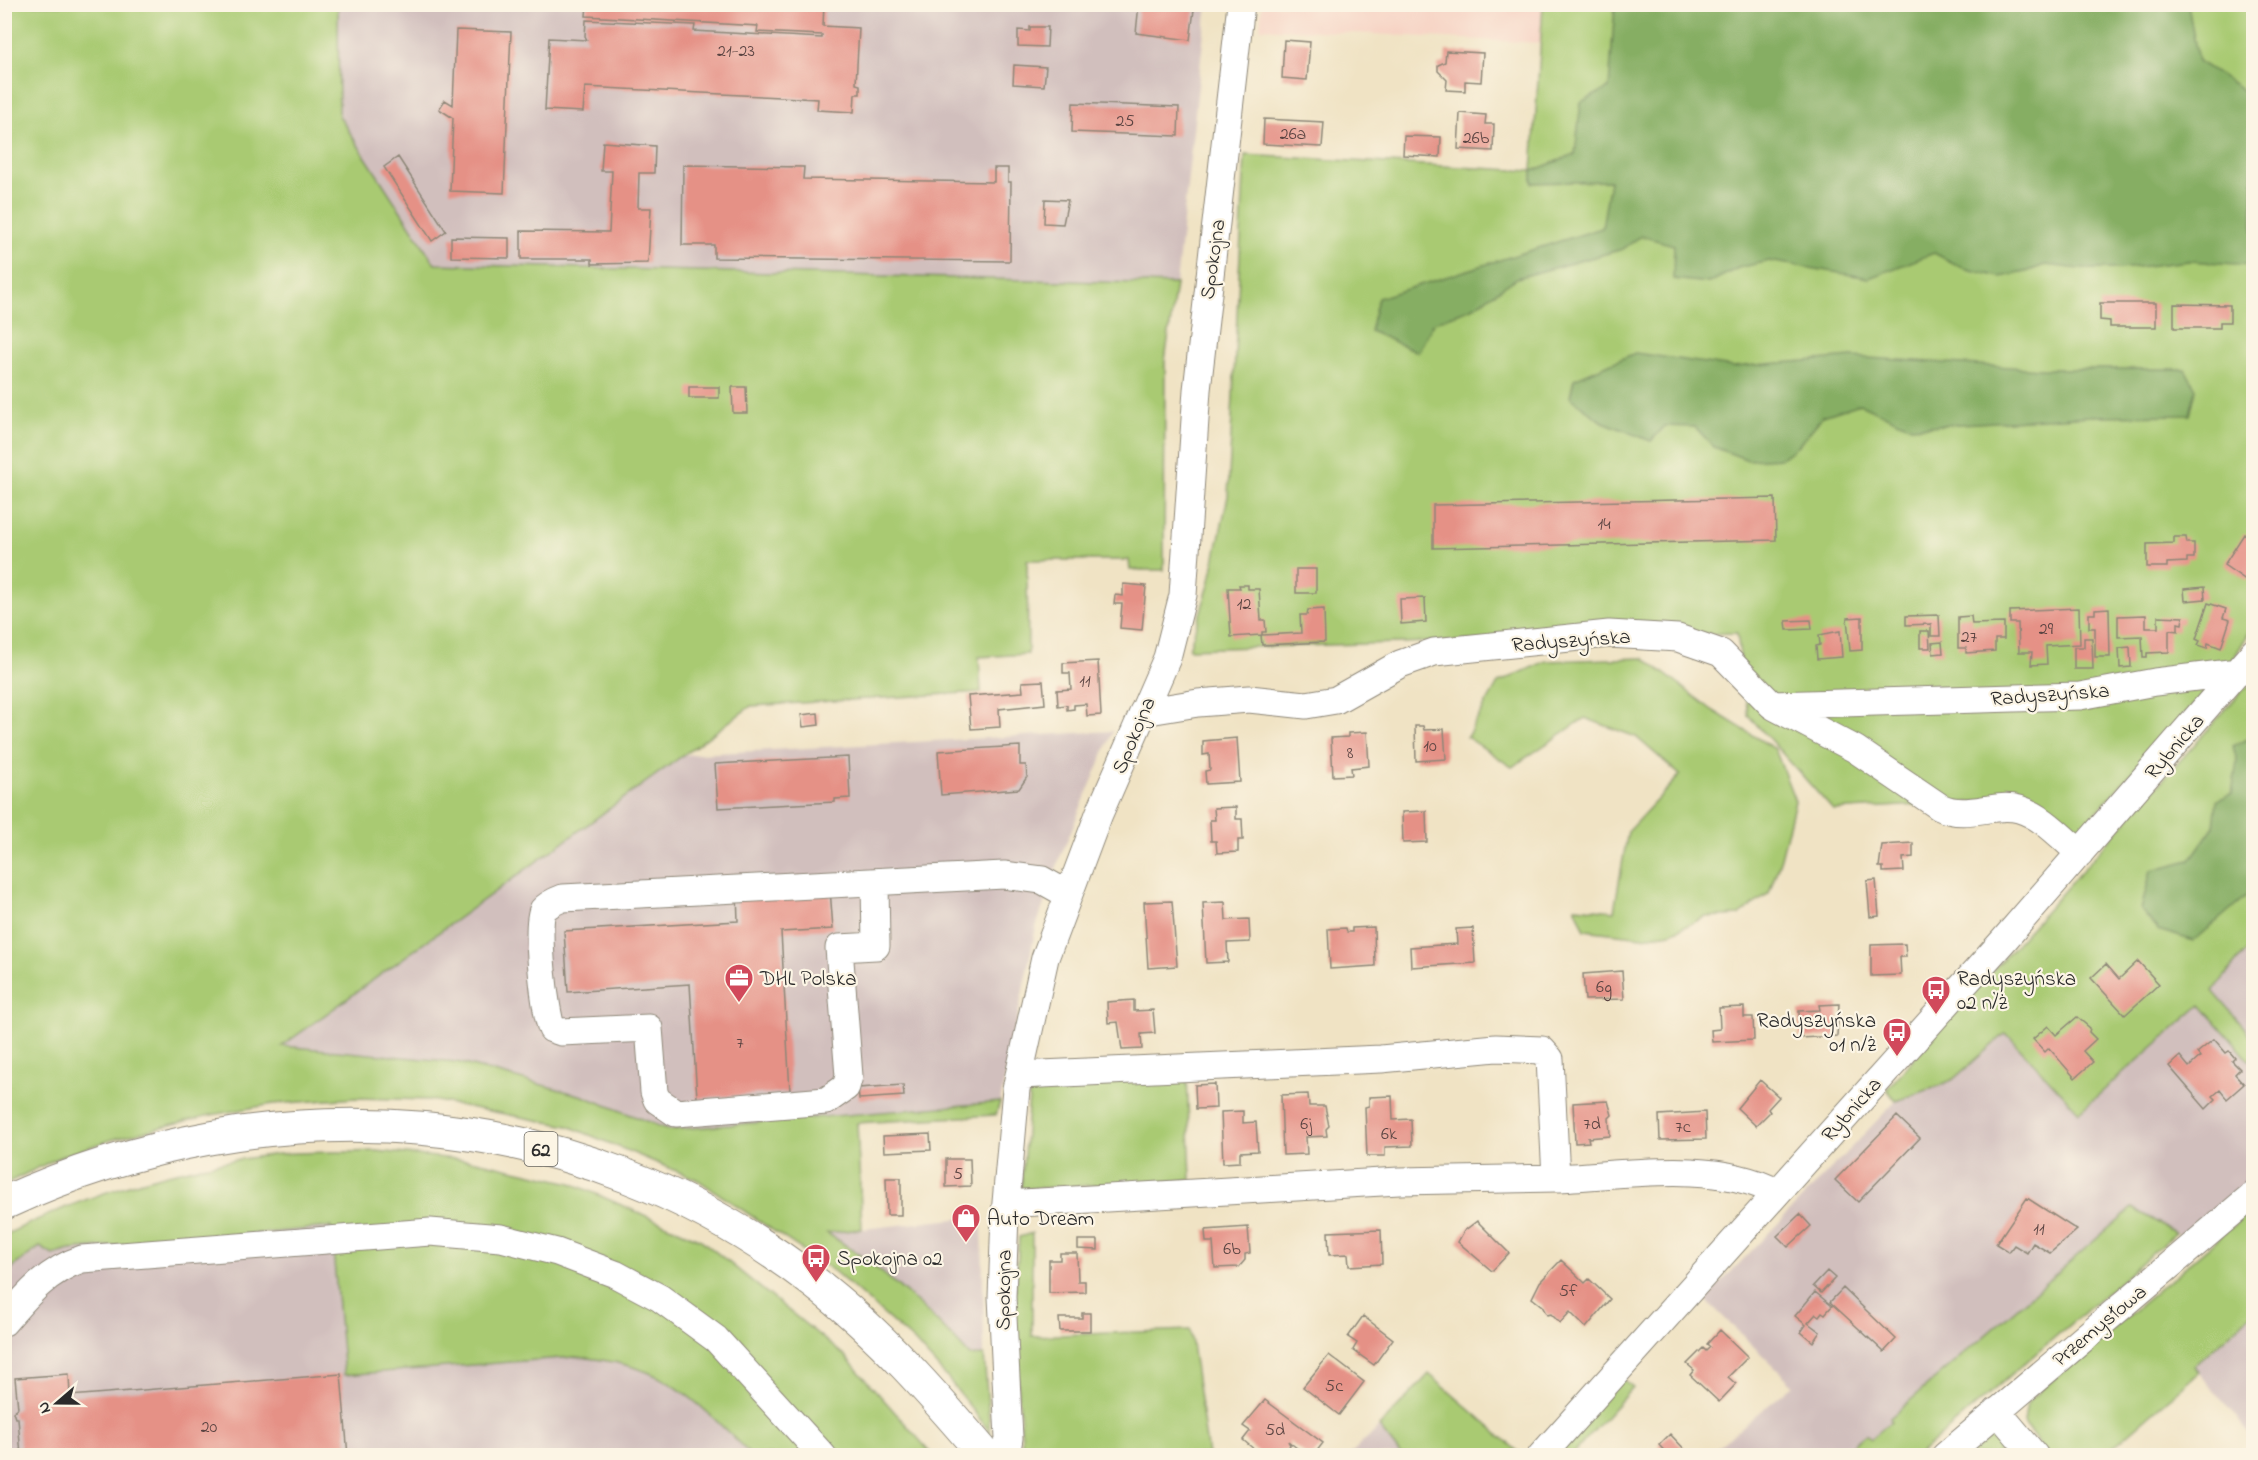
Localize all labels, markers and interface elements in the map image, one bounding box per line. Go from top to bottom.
house number: 21-23 [717,39,755,65]
house number: 25 [1115,109,1135,135]
house number: 26a [1280,122,1306,148]
house number: 26b [1463,126,1490,152]
street label: Spokojna [1194,217,1234,301]
house number: 14 [1597,512,1611,538]
house number: 12 [1237,592,1251,618]
house number: 29 [2039,617,2054,643]
street label: Radyszyńska [1511,623,1632,663]
house number: 27 [1961,625,1978,651]
house number: 11 [1079,669,1091,695]
street label: Radyszyńska [1990,677,2111,717]
street label: Spokojna [1105,693,1164,779]
street label: Rybnicka [2138,708,2214,788]
house number: 10 [1423,734,1437,760]
house number: 8 [1347,741,1354,767]
office icon: DHL Polska [723,962,755,1004]
place label: DHL Polska [759,965,857,995]
place label: Radyszyńska 02 n/ż [1957,965,2076,1019]
bus stop icon: Radyszyńska 02 n/ż [1920,974,1952,1016]
house number: 6g [1596,975,1612,1002]
place label: Radyszyńska 01 n/ż [1757,1007,1876,1061]
bus stop icon: Radyszyńska 01 n/ż [1881,1016,1913,1058]
house number: 7 [736,1031,744,1057]
street label: Rybnicka [1815,1071,1891,1151]
house number: 6j [1300,1112,1312,1138]
house number: 7d [1583,1112,1601,1138]
house number: 7c [1675,1115,1691,1141]
house number: 6k [1381,1122,1397,1148]
road number: 62 [524,1132,558,1166]
house number: 5 [953,1162,963,1188]
shop icon: Auto Dream [950,1202,982,1244]
place label: Auto Dream [987,1205,1094,1235]
house number: 11 [2033,1217,2045,1243]
house number: 6b [1223,1237,1241,1263]
bus stop icon: Spokojna 02 [800,1242,832,1284]
place label: Spokojna 02 [837,1245,943,1275]
street label: Spokojna [989,1249,1021,1331]
street label: Przemysłowa [2047,1278,2155,1377]
house number: 5f [1559,1279,1578,1305]
north arrow [27,1373,87,1433]
house number: 5c [1325,1374,1343,1400]
text: N [32,1398,58,1417]
house number: 20 [201,1415,218,1441]
house number: 5d [1265,1418,1285,1444]

